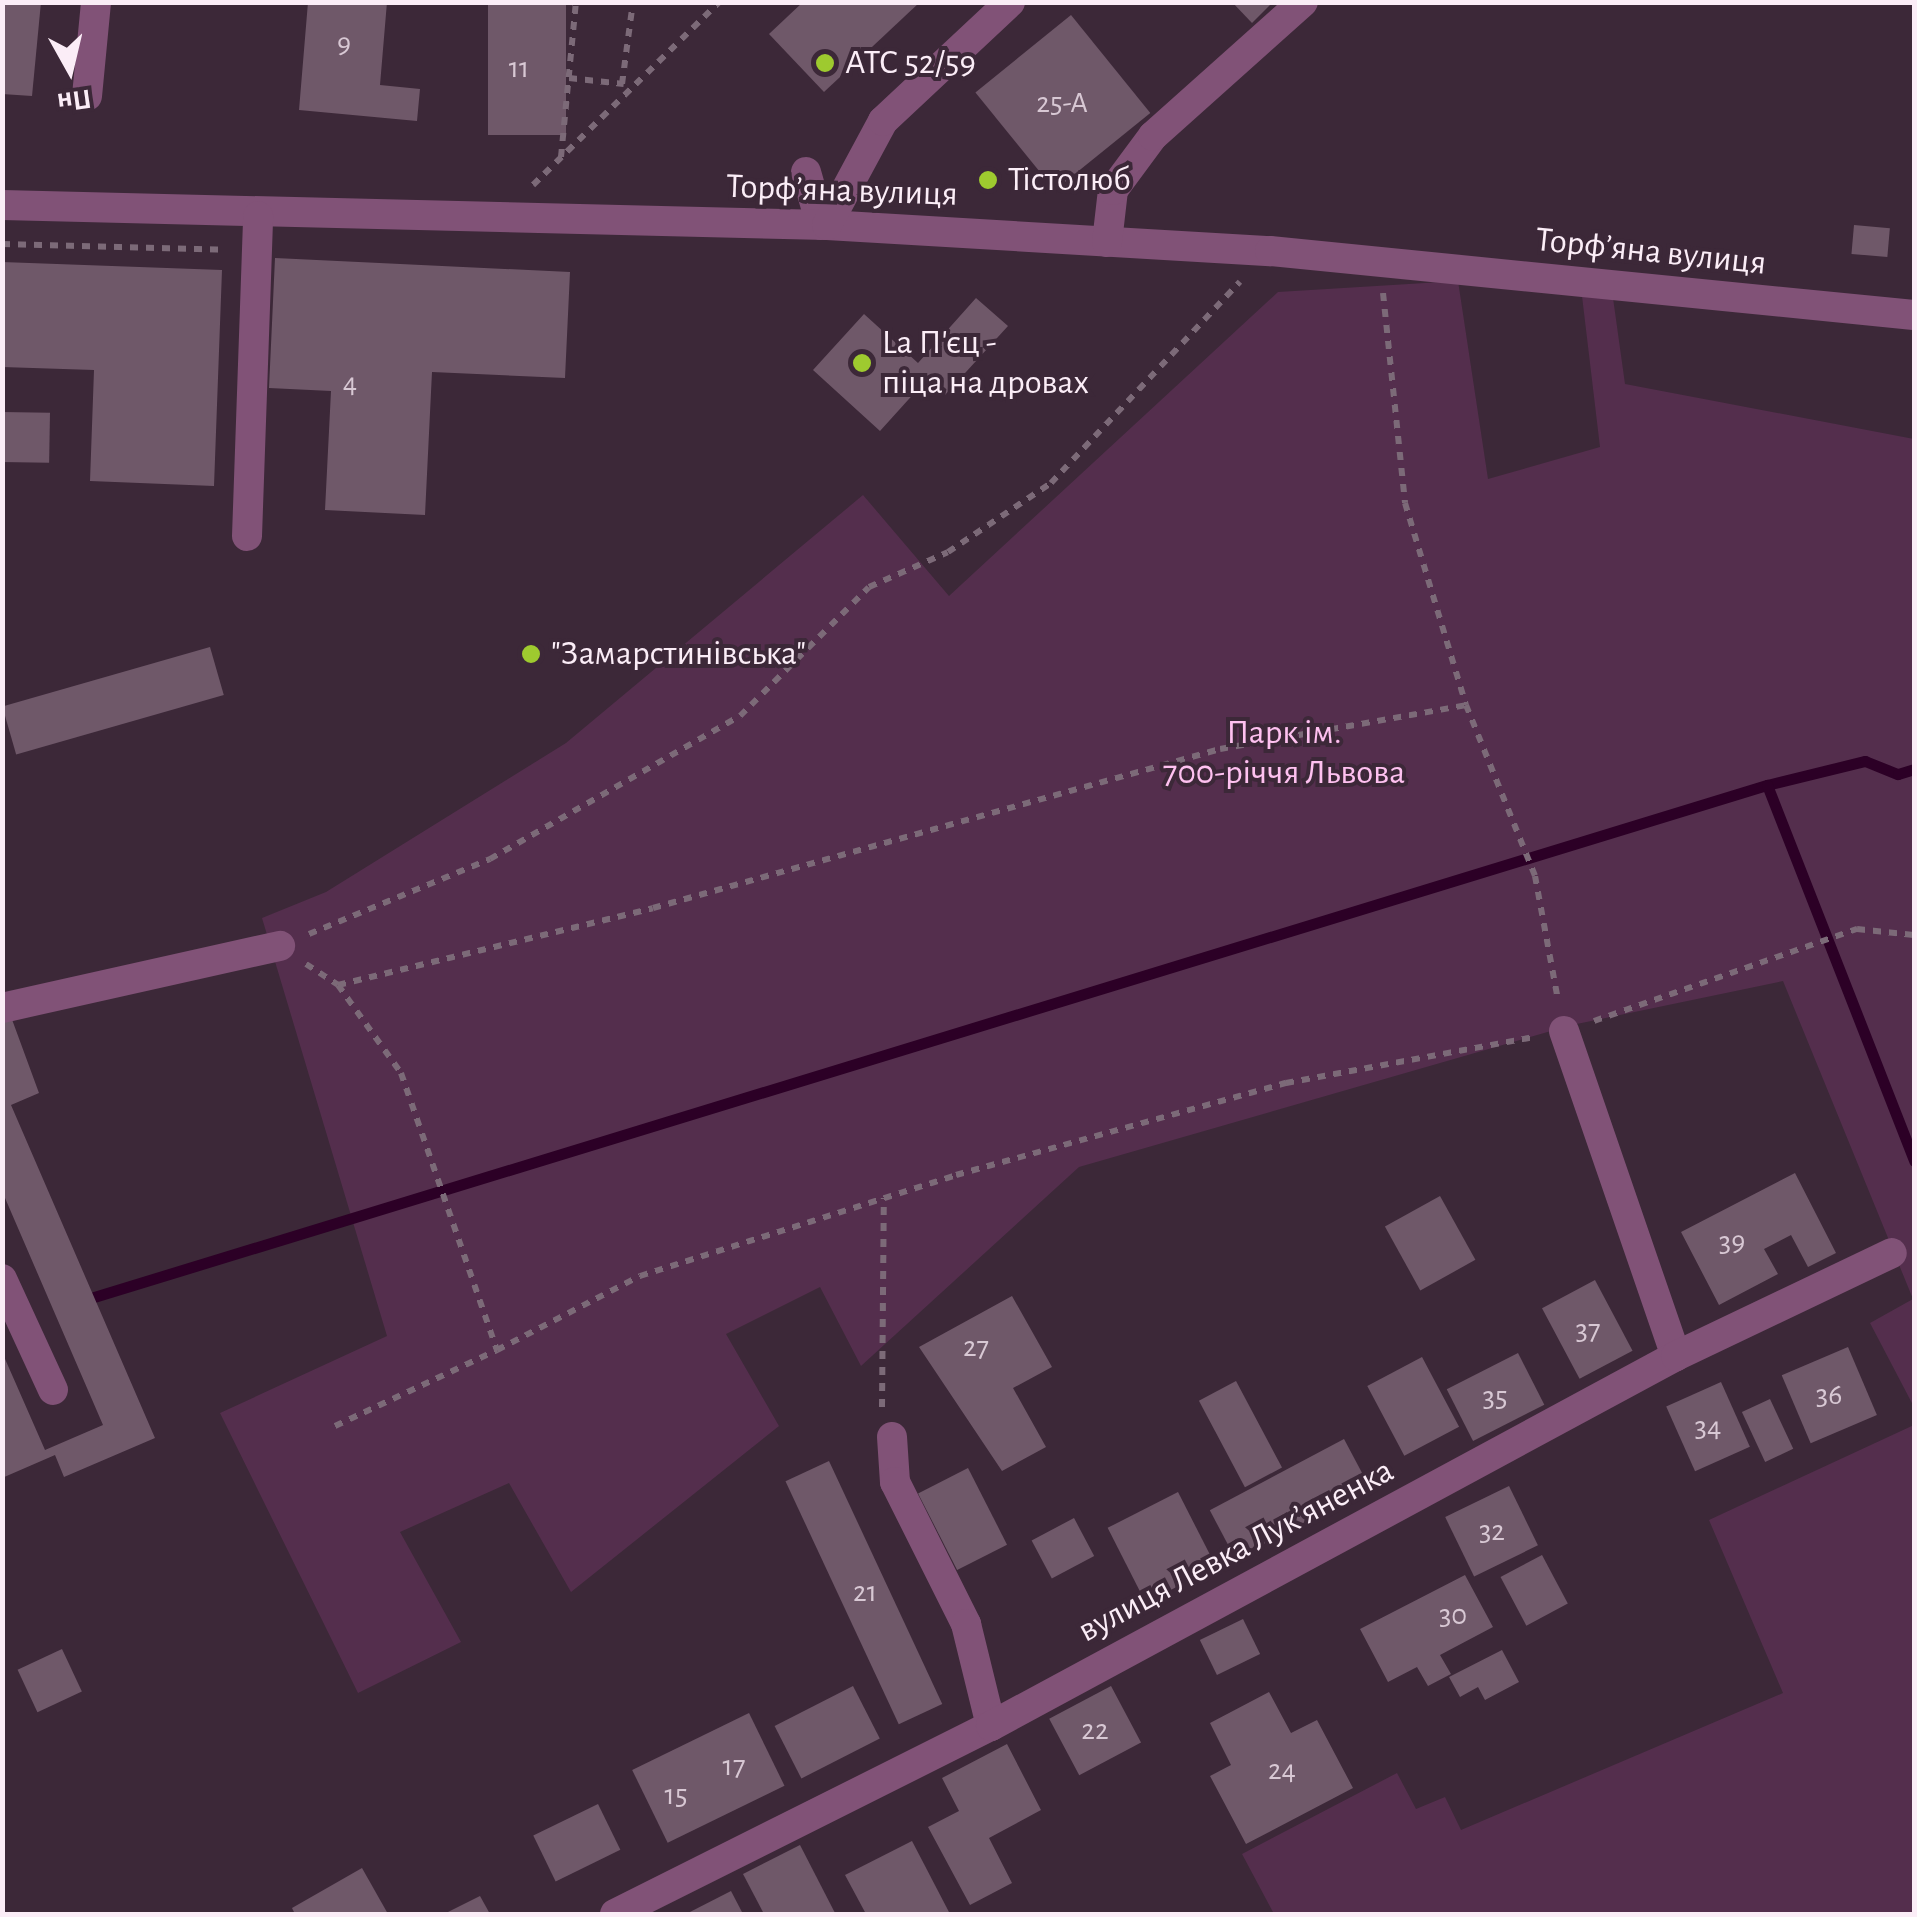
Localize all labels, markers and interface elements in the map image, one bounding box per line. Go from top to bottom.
north arrow [20,20,120,120]
house number: 9 [337,26,351,62]
place label: АТС 52/59 [845,42,976,84]
house number: 11 [509,50,529,86]
marker: АТС 52/59 [814,52,836,74]
text: Пн [55,83,93,116]
house number: 25-А [1036,85,1088,121]
place label: Тістолюб [1008,159,1131,201]
street label: Торфʼяна вулиця [726,166,958,216]
marker: Тістолюб [977,169,999,191]
street label: Торфʼяна вулиця [1534,219,1768,285]
place label: La П'єц - піца на дровах [882,322,1089,404]
marker: La П'єц - піца на дровах [851,352,873,374]
house number: 4 [343,365,357,401]
place label: "Замарстинівська" [551,633,806,675]
marker: "Замарстинівська" [520,643,542,665]
park label: Парк ім. 700-річчя Львова [1163,712,1405,794]
house number: 39 [1719,1224,1745,1260]
house number: 37 [1576,1312,1600,1348]
house number: 27 [963,1329,989,1365]
house number: 36 [1816,1377,1842,1413]
house number: 35 [1483,1379,1507,1415]
house number: 34 [1695,1409,1721,1445]
street label: вулиця Левка Лукʼяненка [1071,1450,1401,1652]
house number: 32 [1479,1513,1505,1549]
house number: 21 [853,1574,877,1610]
house number: 30 [1439,1597,1467,1633]
house number: 22 [1081,1712,1109,1748]
house number: 17 [723,1748,745,1784]
house number: 24 [1268,1752,1296,1788]
house number: 15 [665,1777,687,1813]

